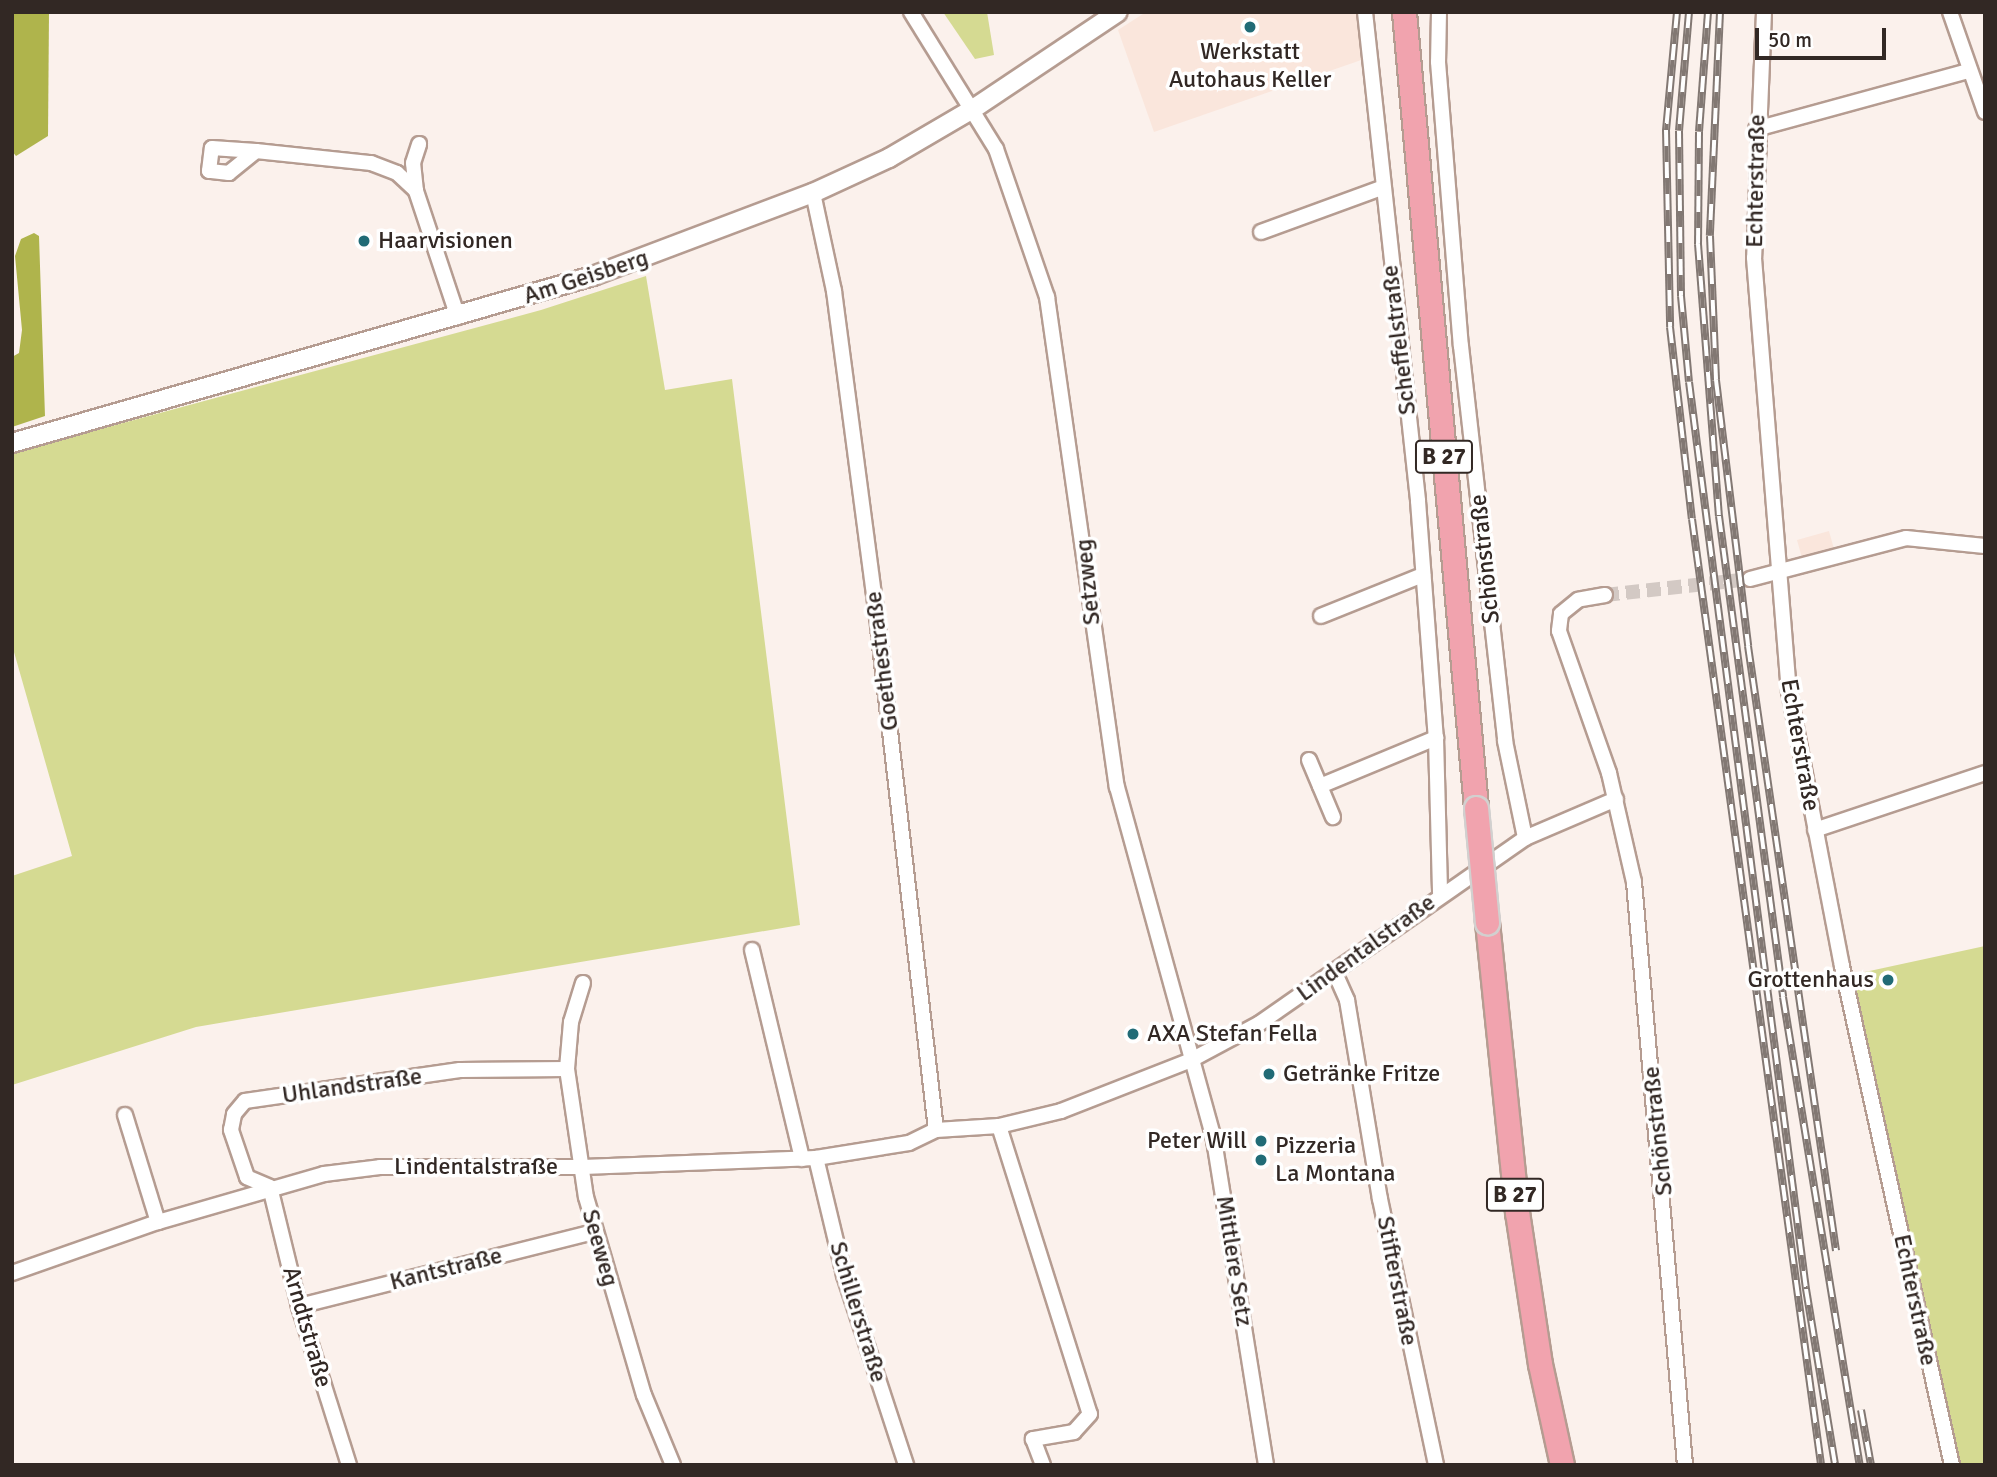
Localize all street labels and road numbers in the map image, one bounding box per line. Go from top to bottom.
street label: Echterstraße [1740,114,1772,248]
street label: Am Geisberg [520,243,652,311]
street label: Scheffelstraße [1376,263,1422,417]
road number: B 27 [1414,438,1474,477]
street label: Schönstraße [1464,493,1506,625]
street label: Setzweg [1069,537,1107,627]
street label: Goethestraße [859,590,905,732]
street label: Echterstraße [1774,677,1826,813]
street label: Lindentalstraße [1291,888,1441,1008]
street label: Uhlandstraße [280,1062,424,1110]
street label: Schönstraße [1637,1065,1679,1197]
street label: Lindentalstraße [394,1153,558,1181]
road number: B 27 [1485,1176,1545,1214]
street label: Mittlere Setz [1209,1194,1259,1328]
street label: Seeweg [575,1206,625,1290]
street label: Stifterstraße [1370,1214,1424,1348]
street label: Echterstraße [1887,1232,1943,1368]
street label: Schillerstraße [823,1238,893,1386]
street label: Kantstraße [387,1241,505,1297]
street label: Arndtstraße [276,1263,338,1391]

